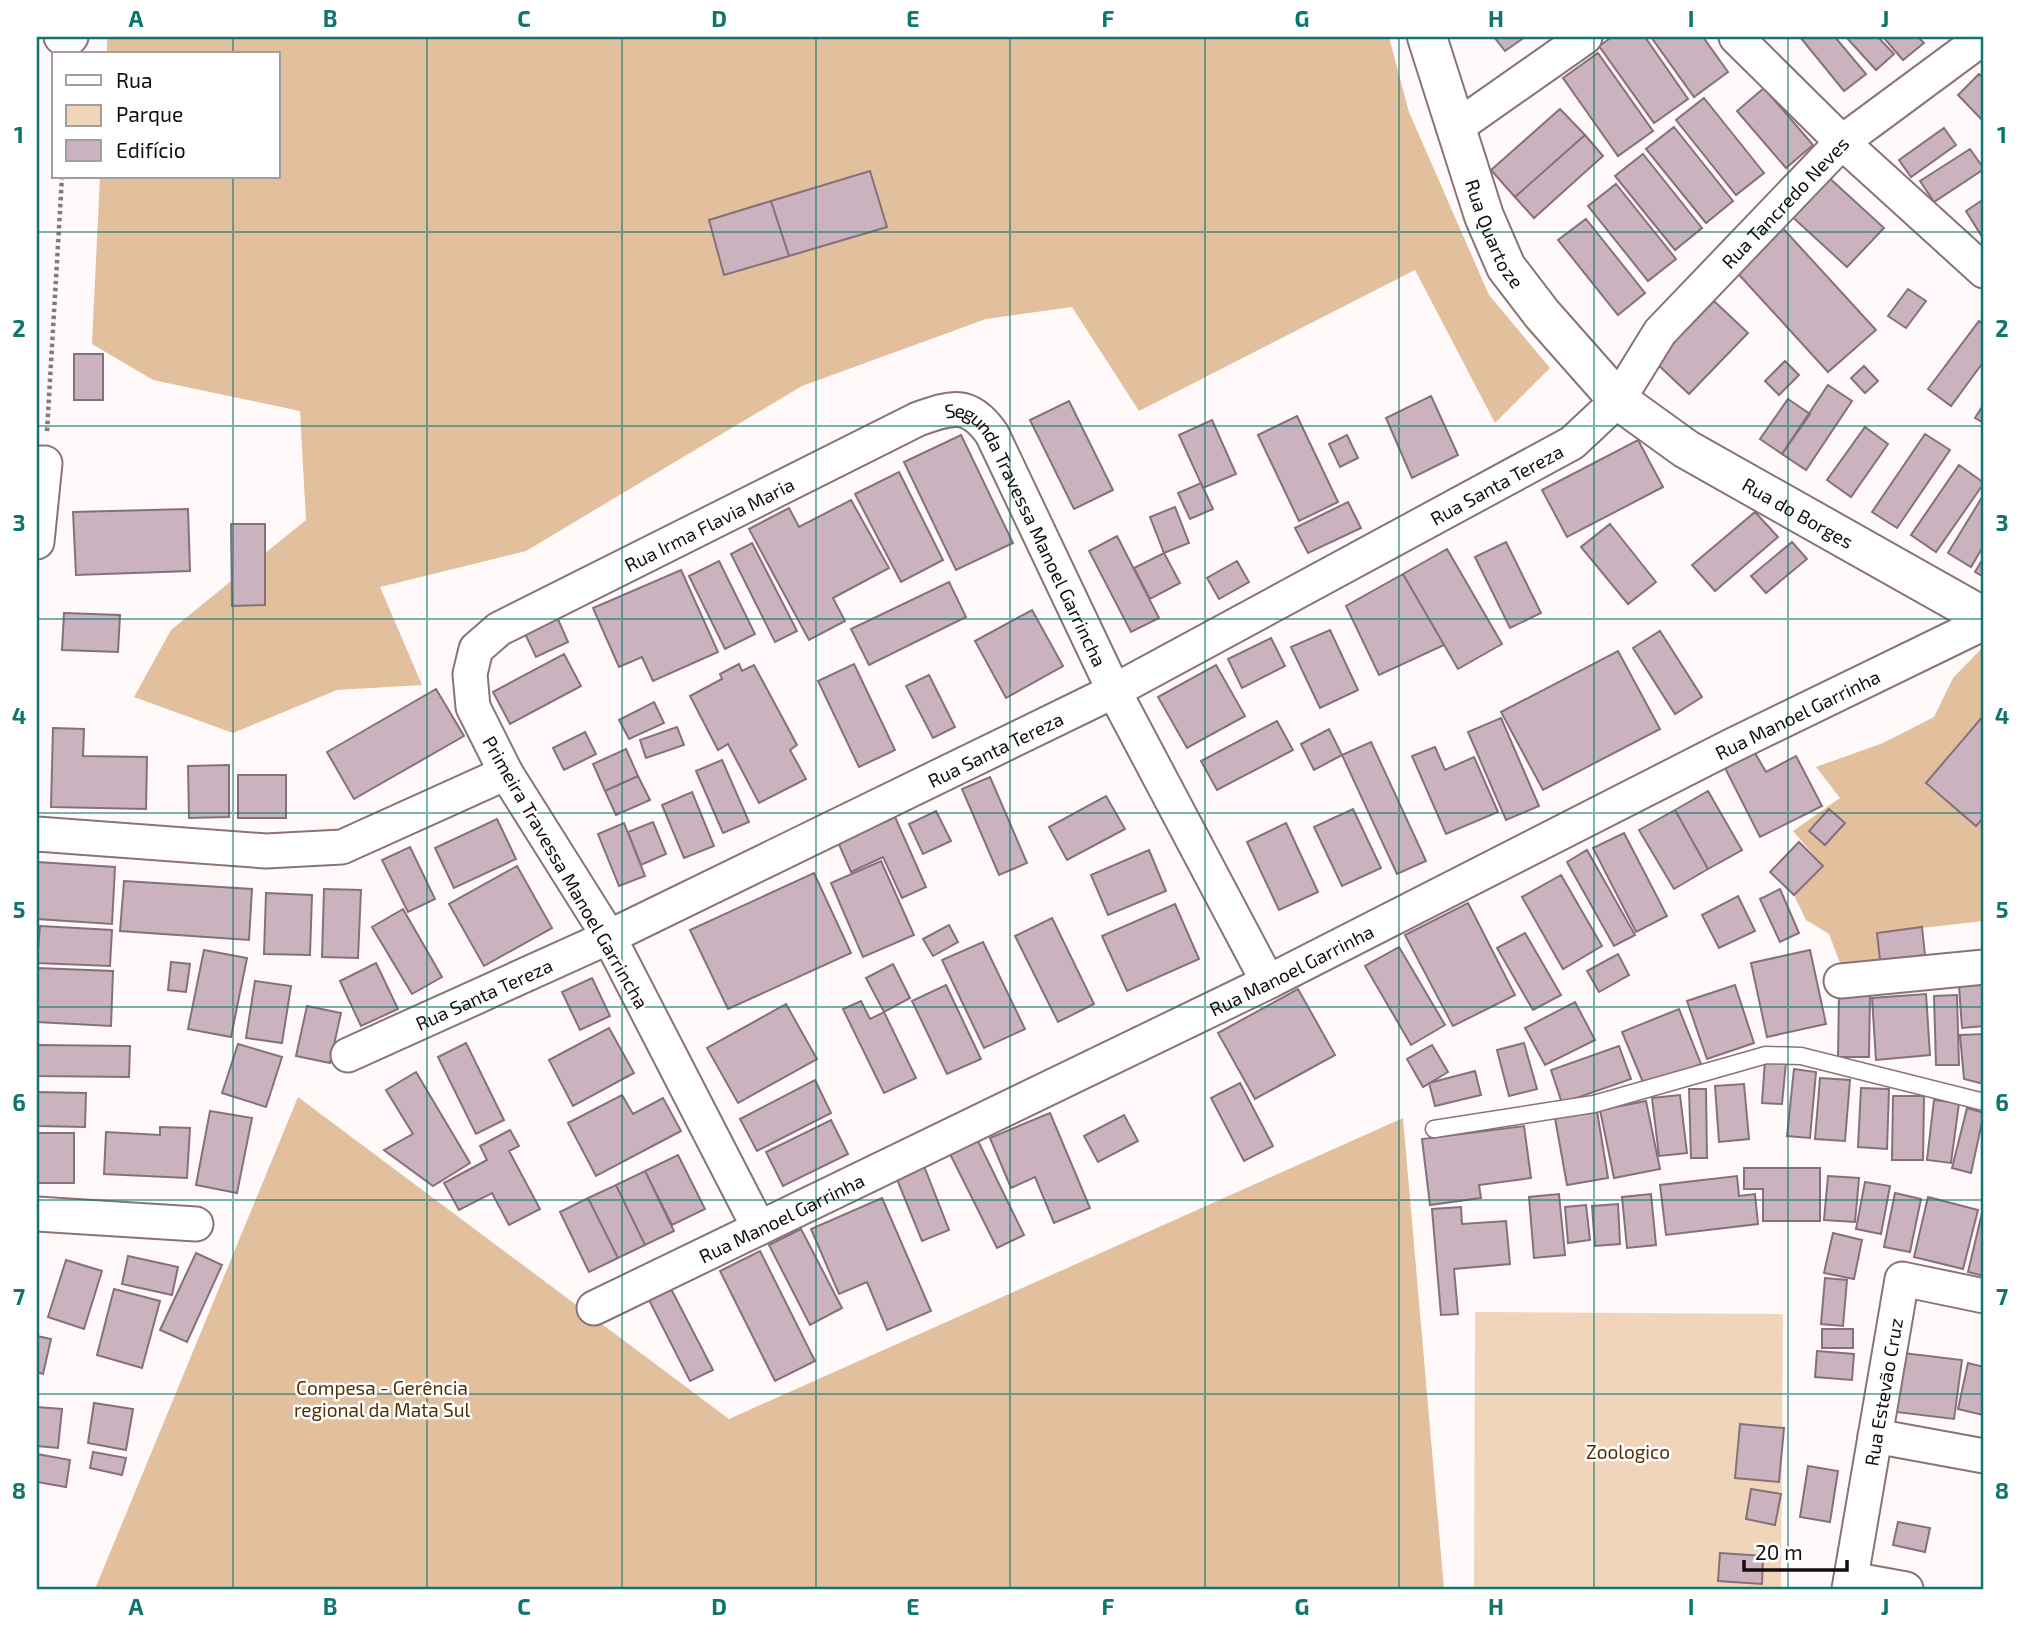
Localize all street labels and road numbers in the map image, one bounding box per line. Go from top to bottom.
street label: Rua Tancredo Neves [1716,131,1853,273]
street label: Rua Quartoze [1461,176,1529,292]
street label: Segunda Travessa Manoel Garrincha [943,398,1112,670]
street label: Rua Santa Tereza [1426,439,1567,529]
street label: Rua Irma Flavia Maria [620,472,798,576]
street label: Rua do Borges [1739,472,1858,553]
street label: Rua Manoel Garrinha [1711,664,1884,764]
street label: Rua Santa Tereza [924,706,1067,792]
street label: Primeira Travessa Manoel Garrincha [478,732,654,1012]
street label: Rua Manoel Garrinha [1205,919,1377,1020]
street label: Rua Santa Tereza [412,953,556,1035]
street label: Rua Manoel Garrinha [695,1168,868,1267]
street label: Rua Estevão Cruz [1859,1316,1907,1467]

